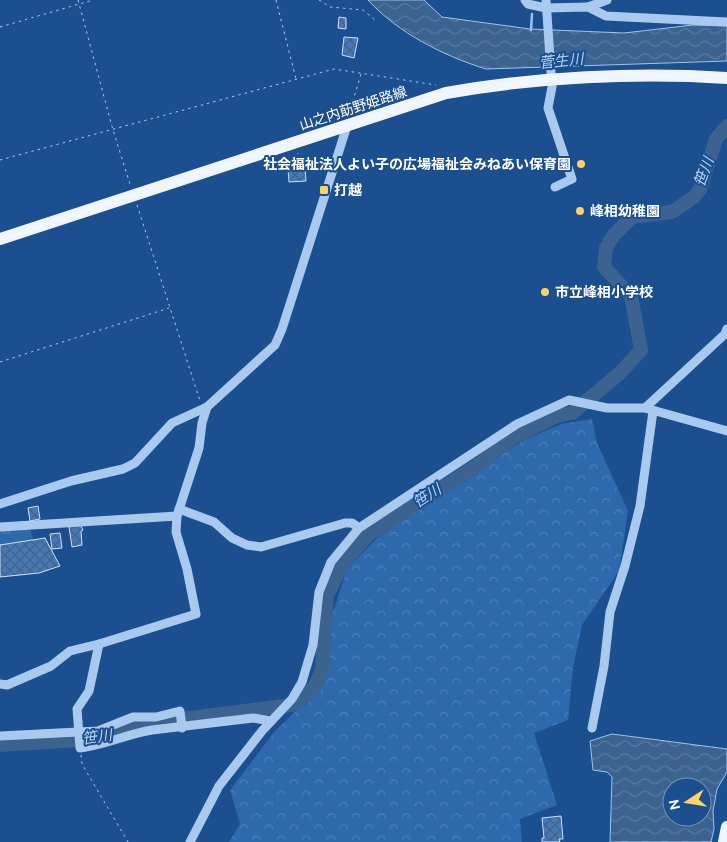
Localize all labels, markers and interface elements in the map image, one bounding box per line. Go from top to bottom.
water label: 菅生川 [538,49,586,71]
street label: 山之内莇野姫路線 [297,83,409,133]
water label: 笹川 [690,153,717,189]
place label: 社会福祉法人よい子の広場福祉会みねあい保育園 [263,156,571,172]
marker: 社会福祉法人よい子の広場福祉会みねあい保育園 [575,158,587,170]
place label: 打越 [334,182,362,198]
marker: 打越 [318,184,330,196]
place label: 峰相幼稚園 [590,203,660,219]
marker: 峰相幼稚園 [574,205,586,217]
place label: 市立峰相小学校 [555,284,653,300]
marker: 市立峰相小学校 [539,286,551,298]
water label: 笹川 [410,479,446,511]
water label: 笹川 [81,726,115,747]
north arrow [662,777,712,827]
text: N [665,798,683,811]

